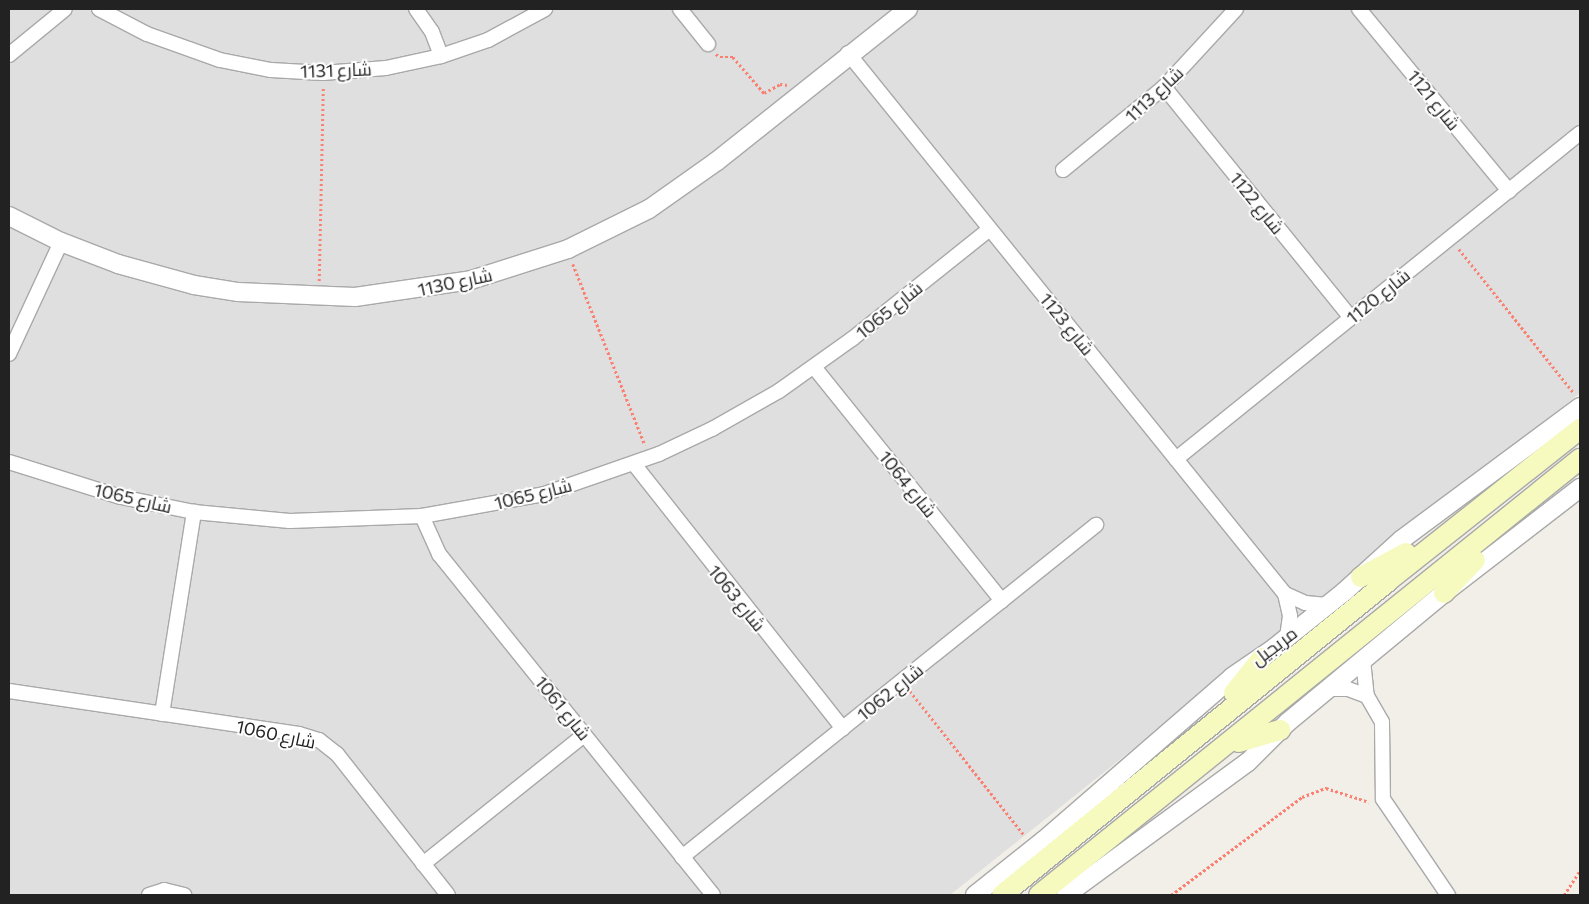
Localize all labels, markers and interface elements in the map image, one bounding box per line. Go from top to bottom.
street label: شارع 1131 [300,58,372,82]
street label: شارع 1113 [1120,62,1188,126]
street label: شارع 1121 [1403,65,1465,135]
street label: شارع 1122 [1225,168,1289,238]
street label: شارع 1130 [416,264,494,300]
street label: شارع 1120 [1342,264,1414,328]
street label: شارع 1065 [851,277,927,343]
street label: شارع 1123 [1035,288,1099,360]
street label: شارع 1064 [875,446,941,522]
street label: شارع 1065 [492,474,574,514]
street label: شارع 1065 [92,479,174,517]
street label: شارع 1063 [704,561,770,635]
street label: مريجيل [1247,622,1301,670]
street label: شارع 1062 [853,659,927,725]
street label: شارع 1061 [531,672,595,744]
street label: شارع 1060 [234,715,318,753]

